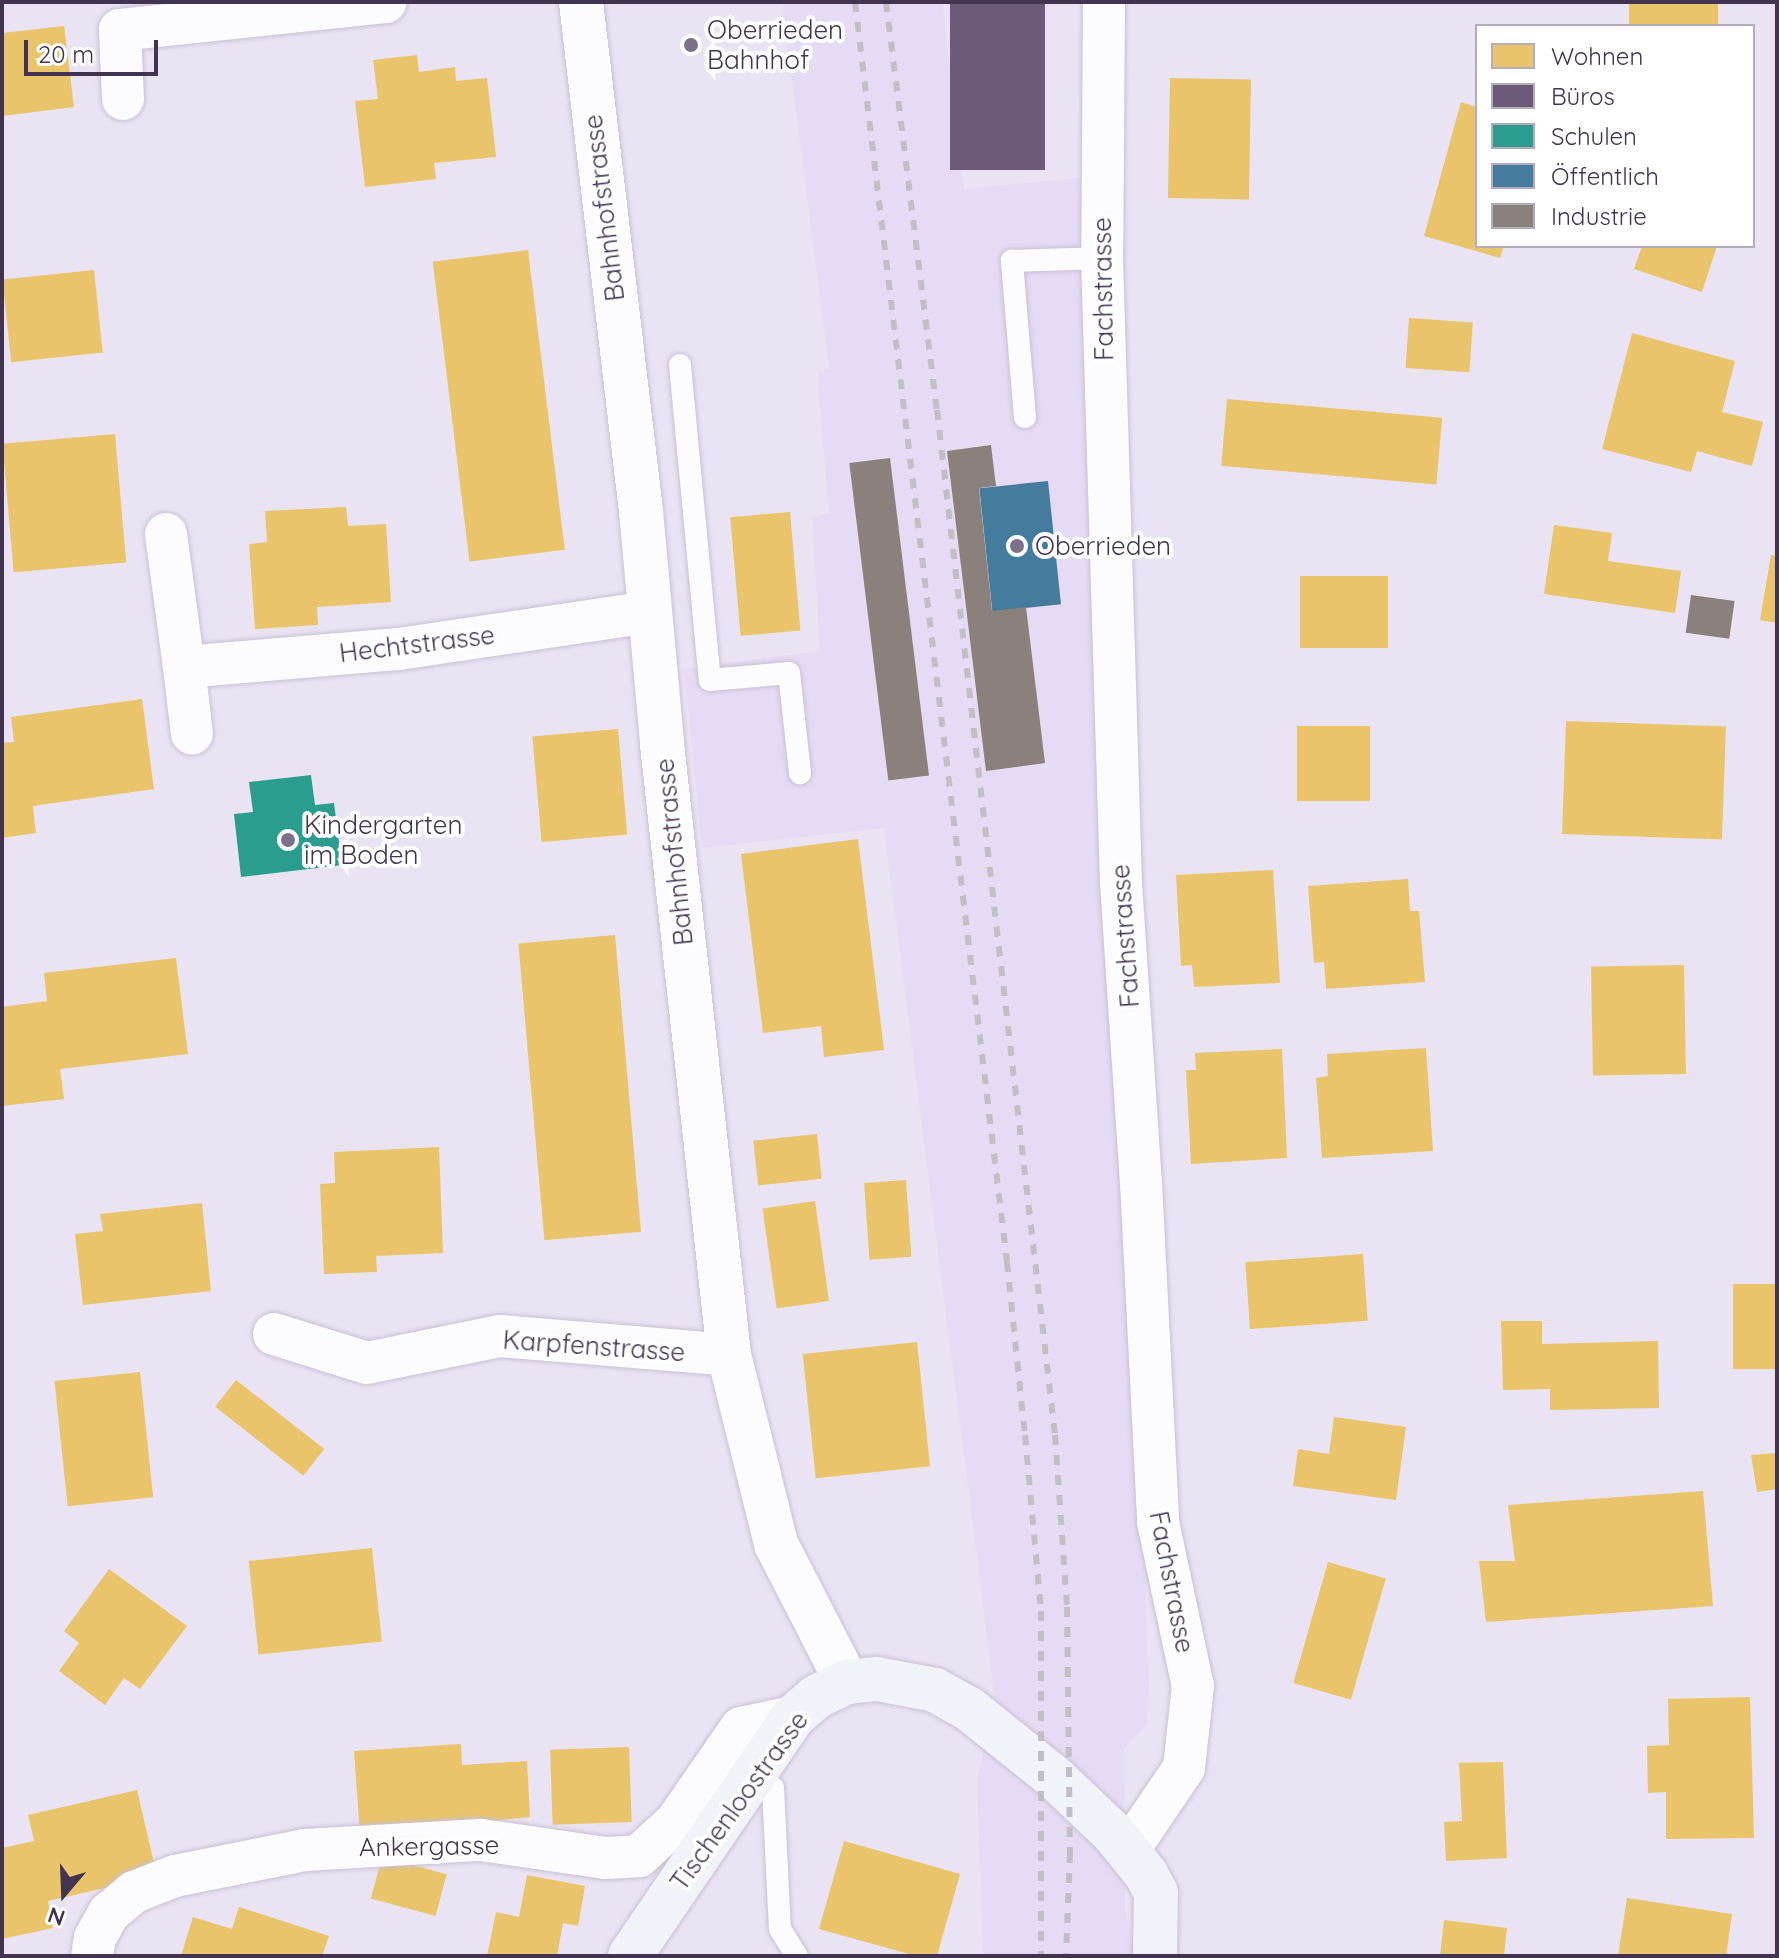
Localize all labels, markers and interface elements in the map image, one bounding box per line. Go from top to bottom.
place label: Oberrieden Bahnhof [707,14,843,76]
scale bar [28,24,162,74]
legend [1475,24,1755,248]
marker: Oberrieden Bahnhof [682,36,700,54]
text: 20 m [38,39,94,69]
text: Wohnen [1551,41,1643,71]
text: Büros [1551,81,1615,111]
street label: Bahnhofstrasse [577,113,631,303]
text: Schulen [1551,121,1637,151]
text: Öffentlich [1551,161,1659,191]
text: Industrie [1551,201,1647,231]
street label: Fachstrasse [1086,217,1120,361]
place label: Oberrieden [1035,530,1171,562]
marker: Oberrieden [1006,535,1028,557]
street label: Hechtstrasse [337,619,497,669]
street label: Bahnhofstrasse [649,757,699,947]
place label: Kindergarten im Boden [304,809,462,870]
marker: Kindergarten im Boden [279,831,297,849]
street label: Fachstrasse [1104,863,1146,1009]
street label: Karpfenstrasse [502,1324,686,1368]
street label: Fachstrasse [1143,1508,1201,1656]
street label: Tischenloostrasse [663,1705,815,1897]
street label: Ankergasse [359,1829,499,1863]
north arrow [24,1854,104,1934]
text: N [44,1901,68,1933]

